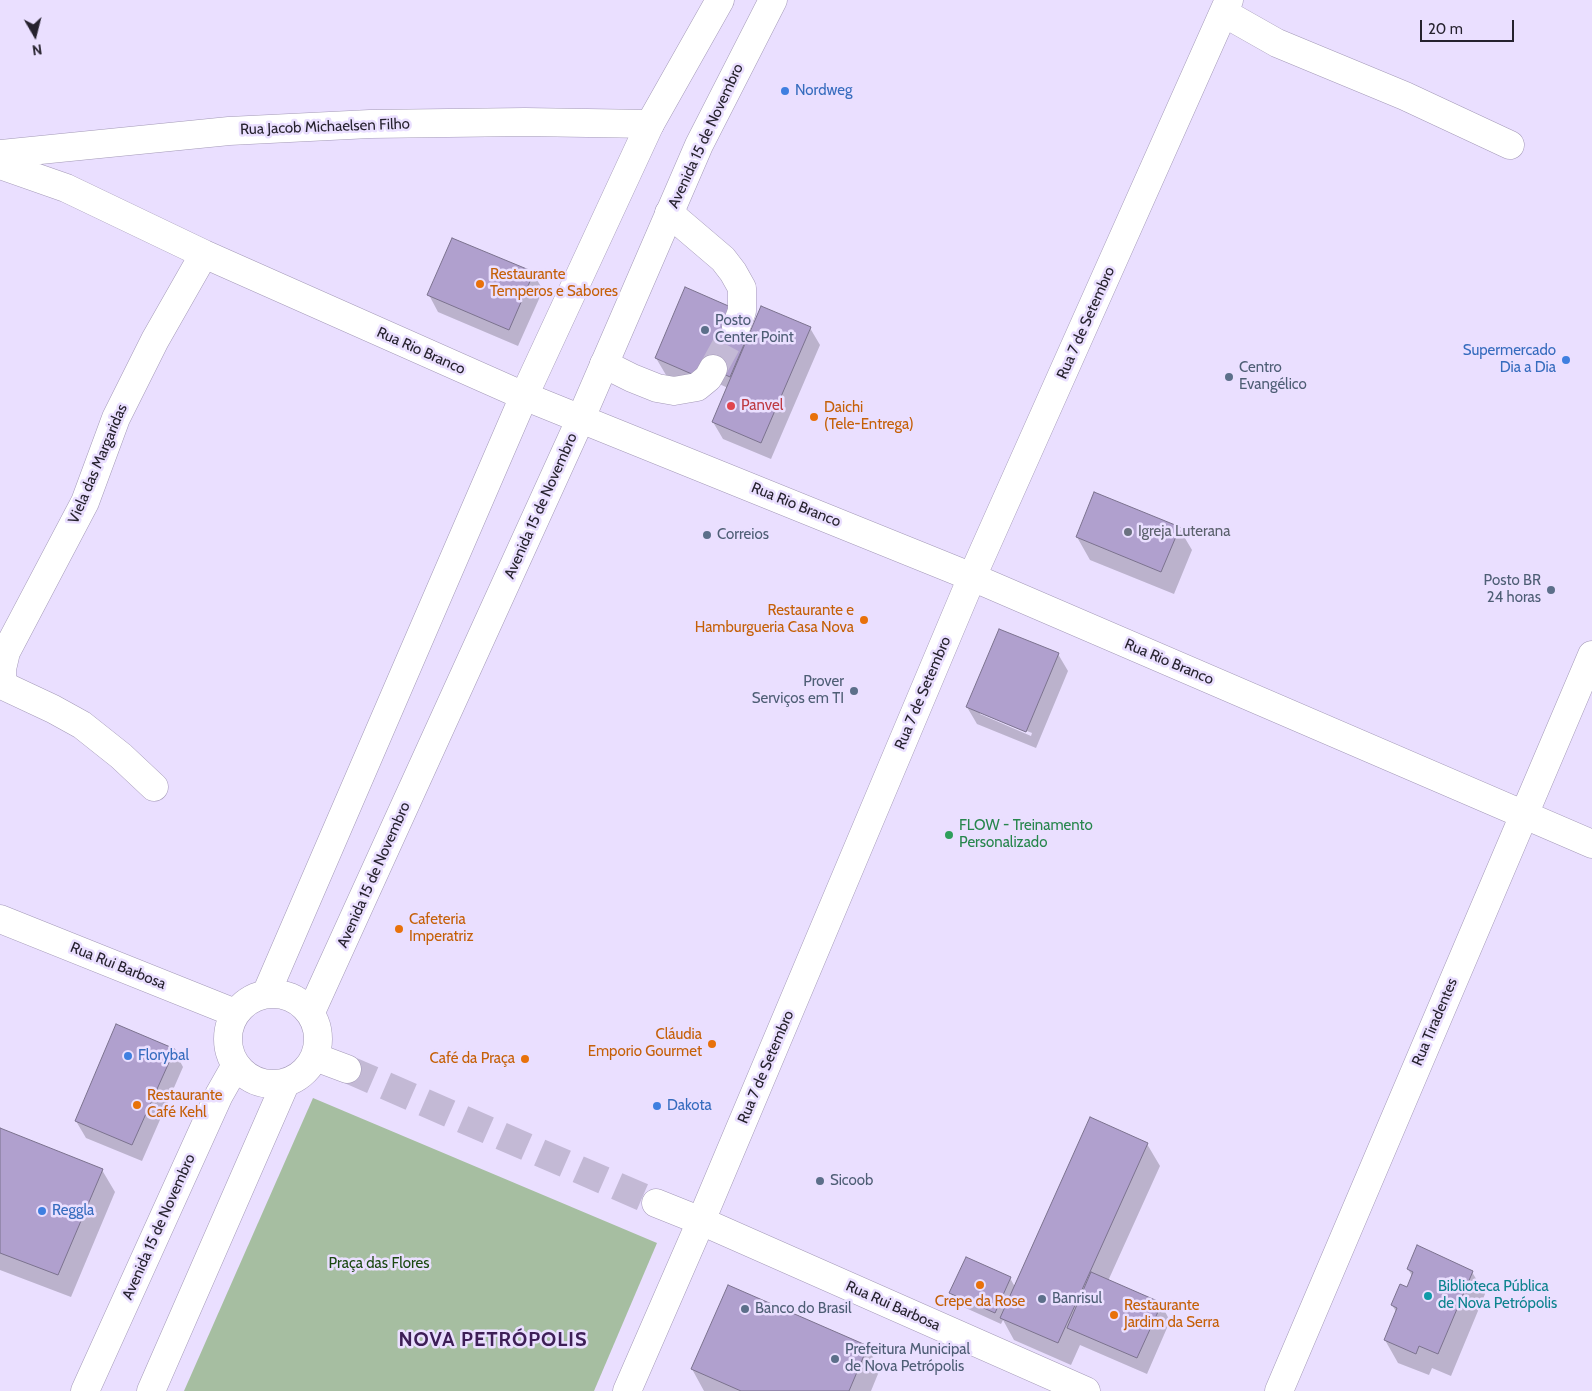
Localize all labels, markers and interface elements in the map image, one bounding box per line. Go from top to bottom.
north arrow [10,10,60,60]
scale bar [1422,10,1516,42]
text: 20 m [1428,20,1463,38]
text: N [31,40,43,59]
street label: Avenida 15 de Novembro [665,61,747,211]
place label: Nordweg [795,82,852,100]
marker: Nordweg [779,85,791,97]
street label: Rua Jacob Michaelsen Filho [240,115,410,139]
street label: Rua 7 de Setembro [1053,264,1119,382]
place label: Restaurante Temperos e Sabores [490,266,618,301]
marker: Restaurante Temperos e Sabores [474,278,486,290]
place label: Posto Center Point [715,312,794,347]
street label: Rua Rio Branco [374,323,468,379]
marker: Posto Center Point [699,324,711,336]
place label: Supermercado Dia a Dia [1463,342,1556,377]
marker: Supermercado Dia a Dia [1560,354,1572,366]
place label: Centro Evangélico [1239,359,1307,394]
marker: Centro Evangélico [1223,371,1235,383]
place label: Panvel [741,397,783,415]
place label: Daichi (Tele-Entrega) [824,399,914,434]
marker: Panvel [725,400,737,412]
street label: Viela das Margaridas [65,401,131,527]
marker: Daichi (Tele-Entrega) [808,411,820,423]
street label: Avenida 15 de Novembro [501,430,581,582]
street label: Rua Rio Branco [749,479,843,531]
place label: Igreja Luterana [1138,523,1230,541]
place label: Correios [717,526,769,544]
marker: Igreja Luterana [1122,526,1134,538]
marker: Correios [701,529,713,541]
place label: Posto BR 24 horas [1484,572,1541,607]
marker: Posto BR 24 horas [1545,584,1557,596]
place label: Restaurante e Hamburgueria Casa Nova [695,602,854,637]
marker: Restaurante e Hamburgueria Casa Nova [858,614,870,626]
street label: Rua 7 de Setembro [891,634,955,752]
street label: Rua Rio Branco [1122,635,1216,689]
place label: Prover Serviços em TI [752,673,844,708]
marker: Prover Serviços em TI [848,685,860,697]
street label: Avenida 15 de Novembro [334,799,414,951]
place label: FLOW - Treinamento Personalizado [959,817,1093,852]
marker: FLOW - Treinamento Personalizado [943,829,955,841]
place label: Cafeteria Imperatriz [409,911,474,946]
marker: Cafeteria Imperatriz [393,923,405,935]
street label: Rua Rui Barbosa [68,939,168,993]
street label: Rua Tiradentes [1408,976,1462,1068]
street label: Rua 7 de Setembro [734,1008,798,1126]
place label: Cláudia Emporio Gourmet [588,1026,702,1061]
marker: Cláudia Emporio Gourmet [706,1038,718,1050]
place label: Florybal [138,1047,189,1065]
marker: Florybal [122,1050,134,1062]
place label: Café da Praça [430,1050,515,1068]
marker: Café da Praça [519,1053,531,1065]
place label: Restaurante Café Kehl [147,1087,223,1122]
place label: Dakota [667,1097,712,1115]
marker: Restaurante Café Kehl [131,1099,143,1111]
marker: Dakota [651,1100,663,1112]
street label: Avenida 15 de Novembro [119,1151,199,1303]
place label: Sicoob [830,1172,873,1190]
marker: Sicoob [814,1175,826,1187]
place label: Reggla [52,1202,94,1220]
marker: Reggla [36,1205,48,1217]
park label: Praça das Flores [329,1255,429,1273]
street label: Rua Rui Barbosa [843,1277,943,1335]
place label: Biblioteca Pública de Nova Petrópolis [1438,1278,1557,1313]
marker: Crepe da Rose [974,1279,986,1291]
place label: Banrisul [1052,1290,1102,1308]
marker: Biblioteca Pública de Nova Petrópolis [1422,1290,1434,1302]
place label: Crepe da Rose [935,1293,1025,1311]
marker: Banrisul [1036,1293,1048,1305]
place label: Restaurante Jardim da Serra [1124,1297,1219,1332]
place label: Banco do Brasil [755,1300,851,1318]
marker: Banco do Brasil [739,1303,751,1315]
marker: Restaurante Jardim da Serra [1108,1309,1120,1321]
district label: NOVA PETRÓPOLIS [397,1328,589,1352]
place label: Prefeitura Municipal de Nova Petrópolis [845,1341,970,1376]
marker: Prefeitura Municipal de Nova Petrópolis [829,1353,841,1365]

